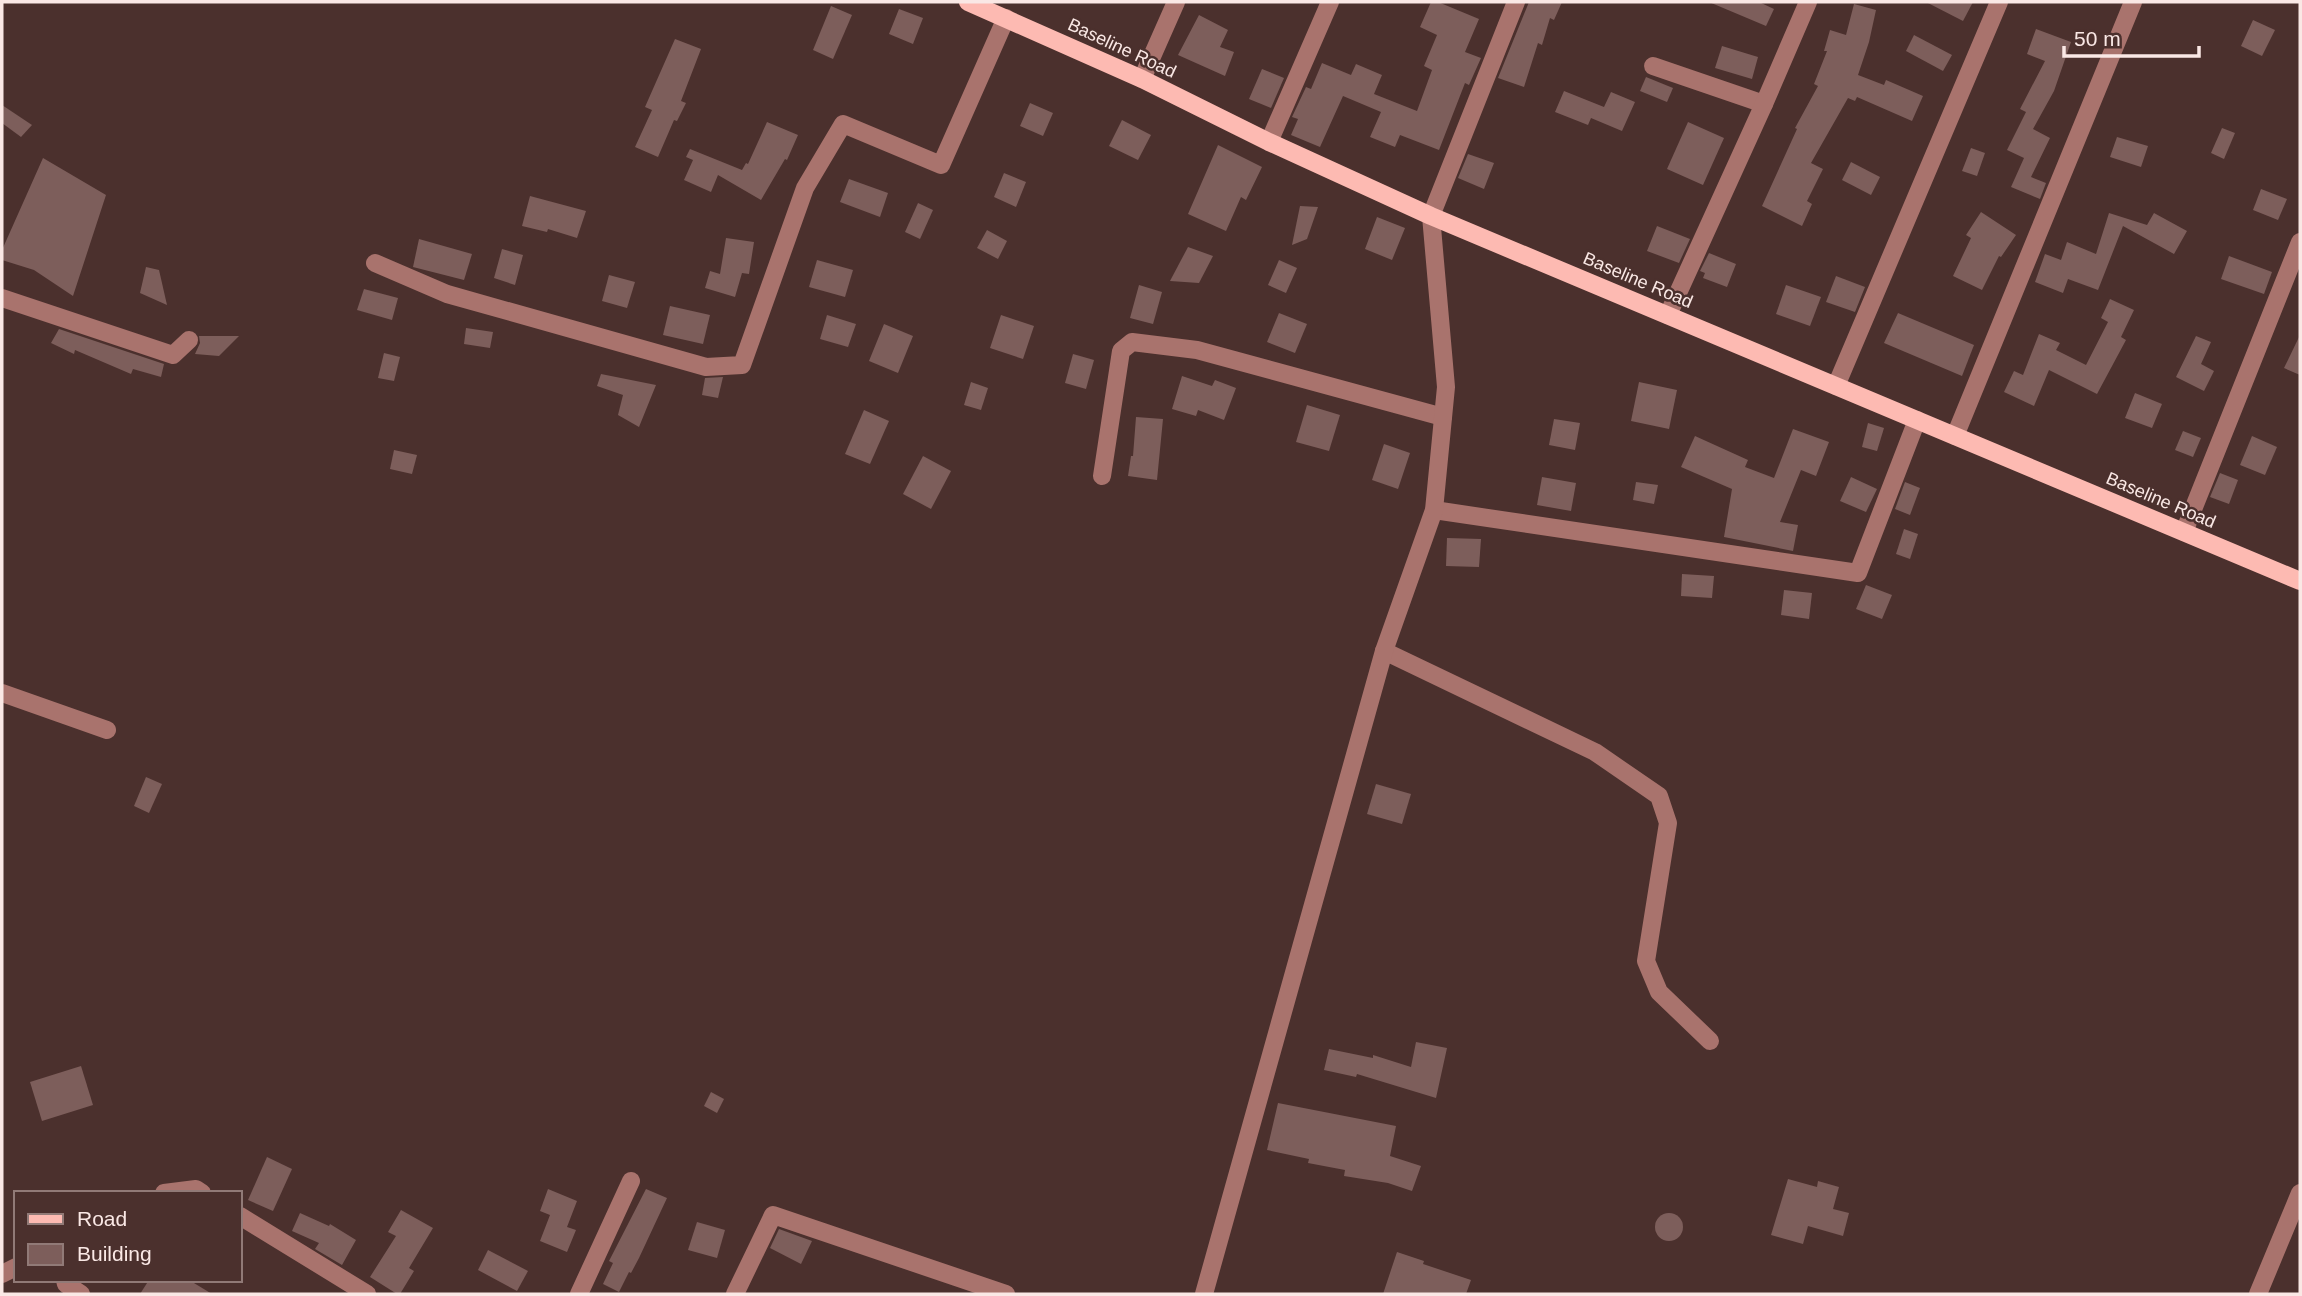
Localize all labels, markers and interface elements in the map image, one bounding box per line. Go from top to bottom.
street label: Baseline Road [1065,14,1179,82]
scale bar [2064,14,2199,58]
text: 50 m [2074,27,2121,50]
street label: Baseline Road [1580,248,1696,312]
street label: Baseline Road [2103,468,2219,532]
legend [14,1191,242,1282]
text: Road [77,1207,127,1230]
text: Building [77,1242,152,1265]

